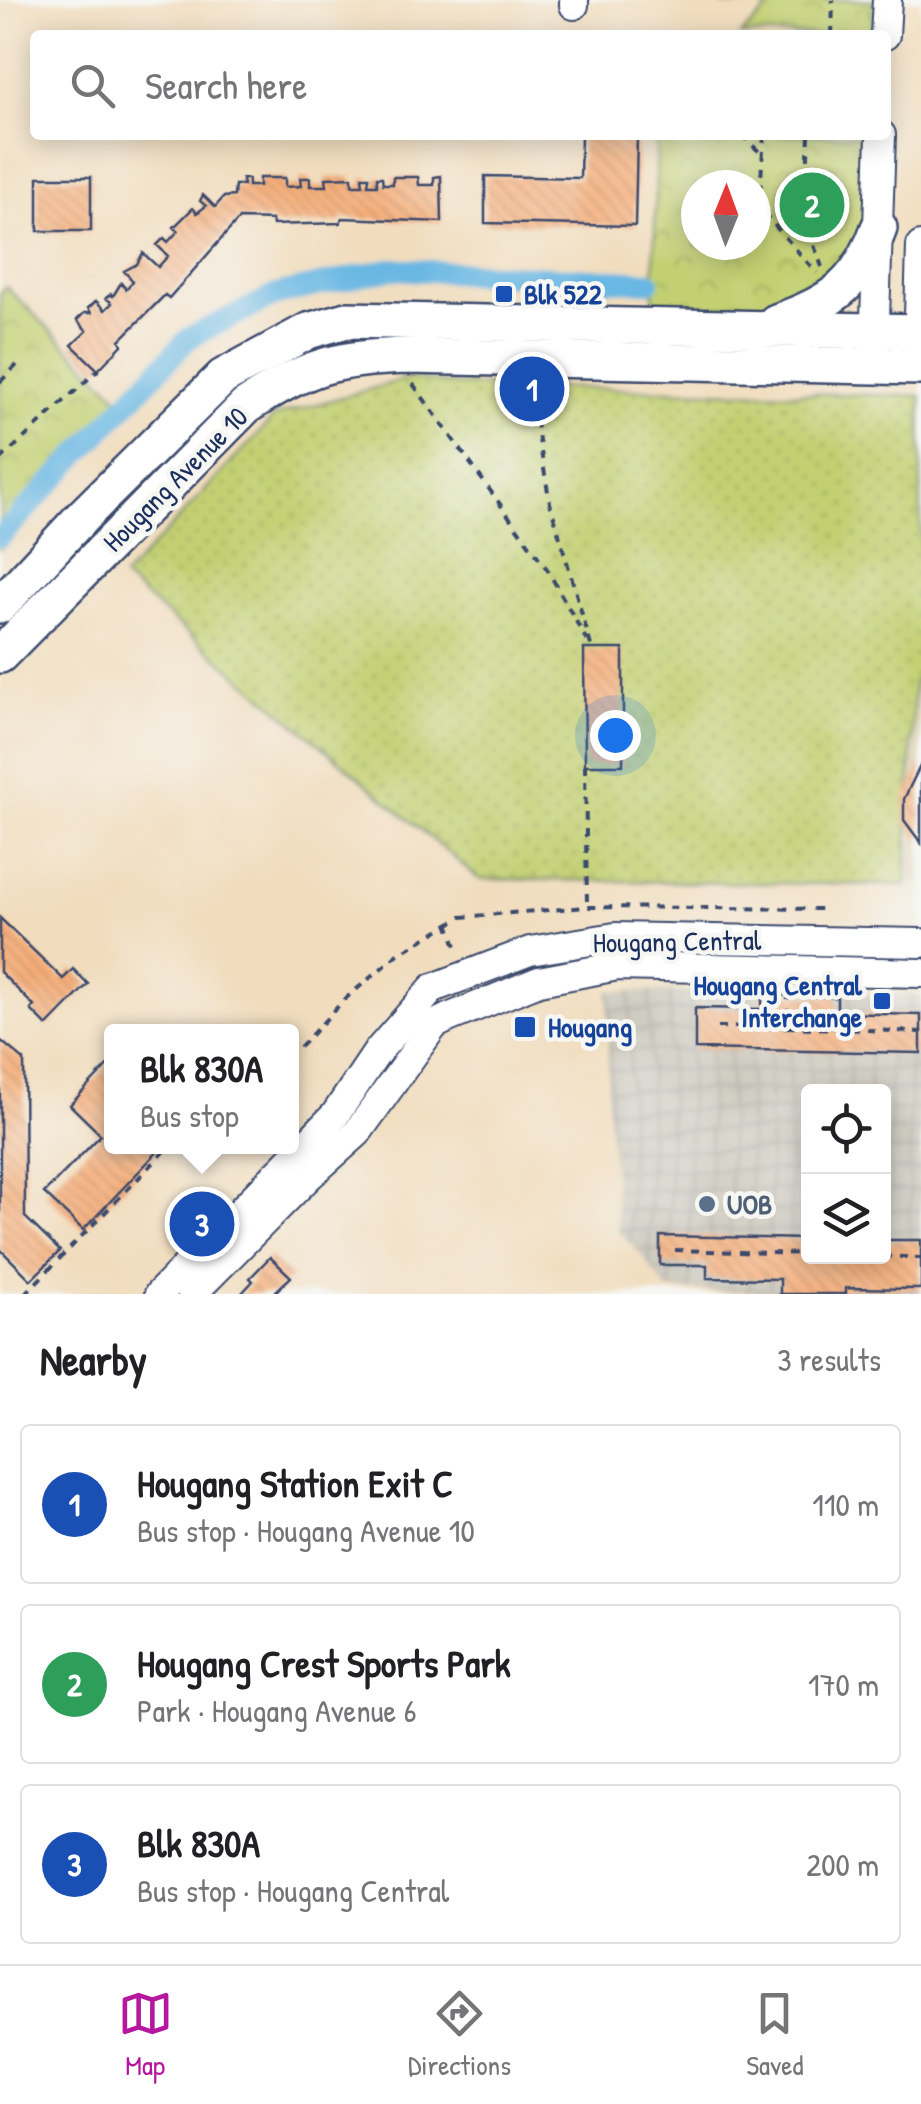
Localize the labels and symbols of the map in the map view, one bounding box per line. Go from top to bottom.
pin: 2 [780,168,844,242]
north arrow [681,170,771,260]
place label: Blk 522 [524,275,603,313]
marker: Blk 522 [493,283,515,305]
pin: 1 [500,352,564,426]
street label: Hougang Avenue 10 [94,398,256,560]
your location [590,710,641,761]
street label: Hougang Central [592,921,762,961]
place label: Hougang Central Interchange [693,966,863,1037]
marker: Hougang Central Interchange [871,990,893,1012]
place label: Hougang [548,1008,632,1047]
marker: Hougang [512,1014,538,1040]
place label: UOB [727,1185,772,1223]
pin: 3 [170,1186,234,1262]
marker: UOB [696,1193,718,1215]

